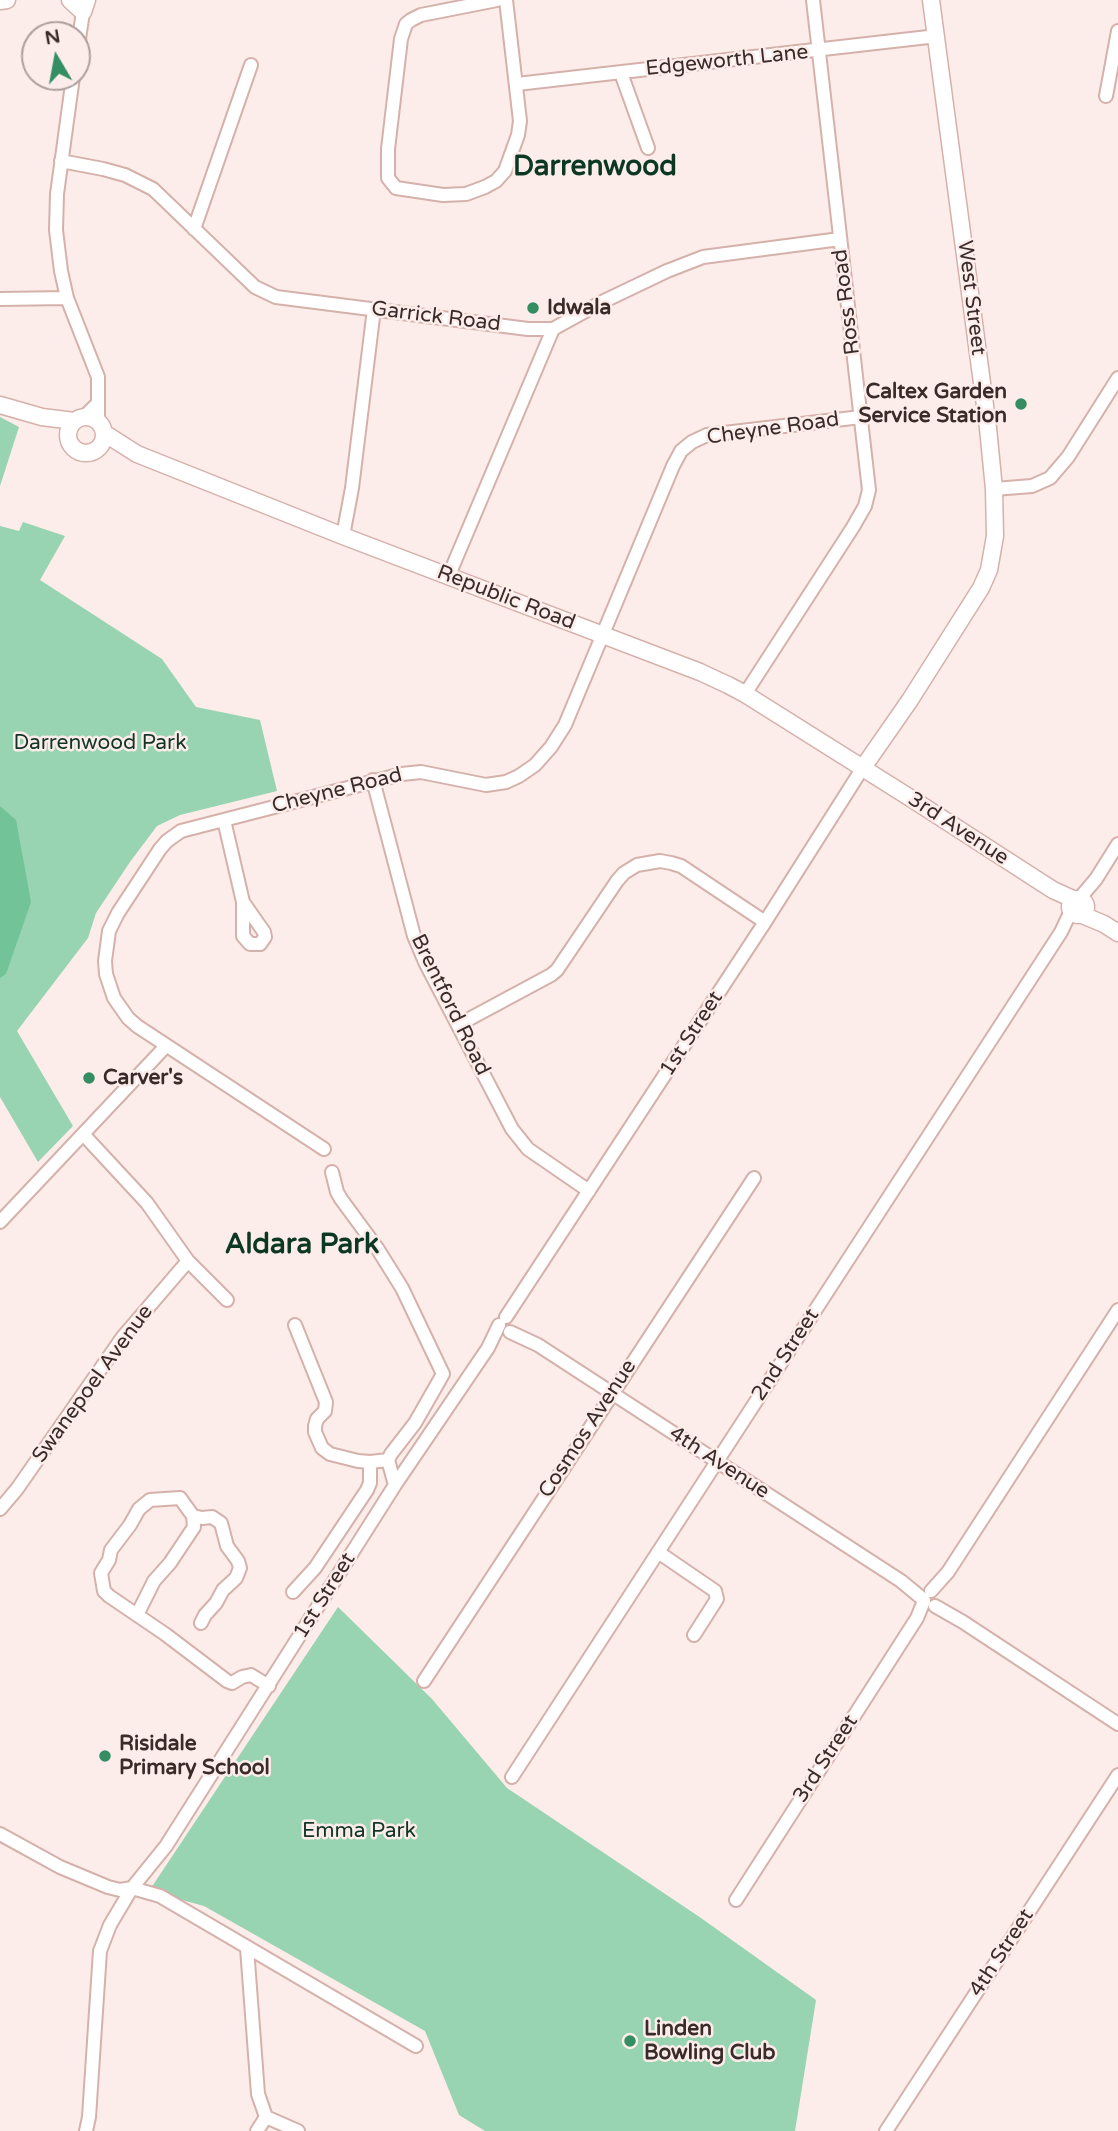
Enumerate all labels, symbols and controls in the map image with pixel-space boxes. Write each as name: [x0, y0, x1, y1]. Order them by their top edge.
north arrow: [21, 21, 91, 91]
text: N: [43, 25, 62, 49]
street label: Edgeworth Lane: [644, 40, 810, 82]
district label: Darrenwood: [513, 151, 677, 185]
street label: West Street: [951, 239, 991, 357]
street label: Ross Road: [828, 248, 866, 356]
place label: Idwala: [547, 295, 611, 321]
street label: Garrick Road: [370, 297, 502, 337]
marker: Idwala: [525, 300, 541, 316]
place label: Caltex Garden Service Station: [858, 379, 1007, 429]
marker: Caltex Garden Service Station: [1013, 396, 1029, 412]
street label: Cheyne Road: [705, 407, 841, 451]
street label: Republic Road: [433, 560, 579, 636]
park label: Darrenwood Park: [13, 730, 187, 756]
street label: Cheyne Road: [269, 763, 405, 819]
street label: 3rd Avenue: [903, 787, 1013, 871]
street label: Brentford Road: [405, 930, 495, 1080]
street label: 1st Street: [655, 987, 729, 1081]
place label: Carver's: [103, 1065, 183, 1091]
marker: Carver's: [81, 1070, 97, 1086]
district label: Aldara Park: [225, 1229, 379, 1263]
street label: Swanepoel Avenue: [27, 1300, 159, 1468]
street label: 2nd Street: [747, 1304, 825, 1406]
street label: Cosmos Avenue: [534, 1355, 642, 1503]
street label: 4th Avenue: [664, 1421, 774, 1505]
street label: 1st Street: [289, 1548, 361, 1644]
street label: 3rd Street: [788, 1710, 864, 1808]
place label: Risidale Primary School: [119, 1731, 270, 1781]
marker: Risidale Primary School: [97, 1748, 113, 1764]
park label: Emma Park: [302, 1818, 416, 1844]
street label: 4th Street: [964, 1904, 1040, 2002]
place label: Linden Bowling Club: [644, 2016, 776, 2066]
marker: Linden Bowling Club: [622, 2033, 638, 2049]

